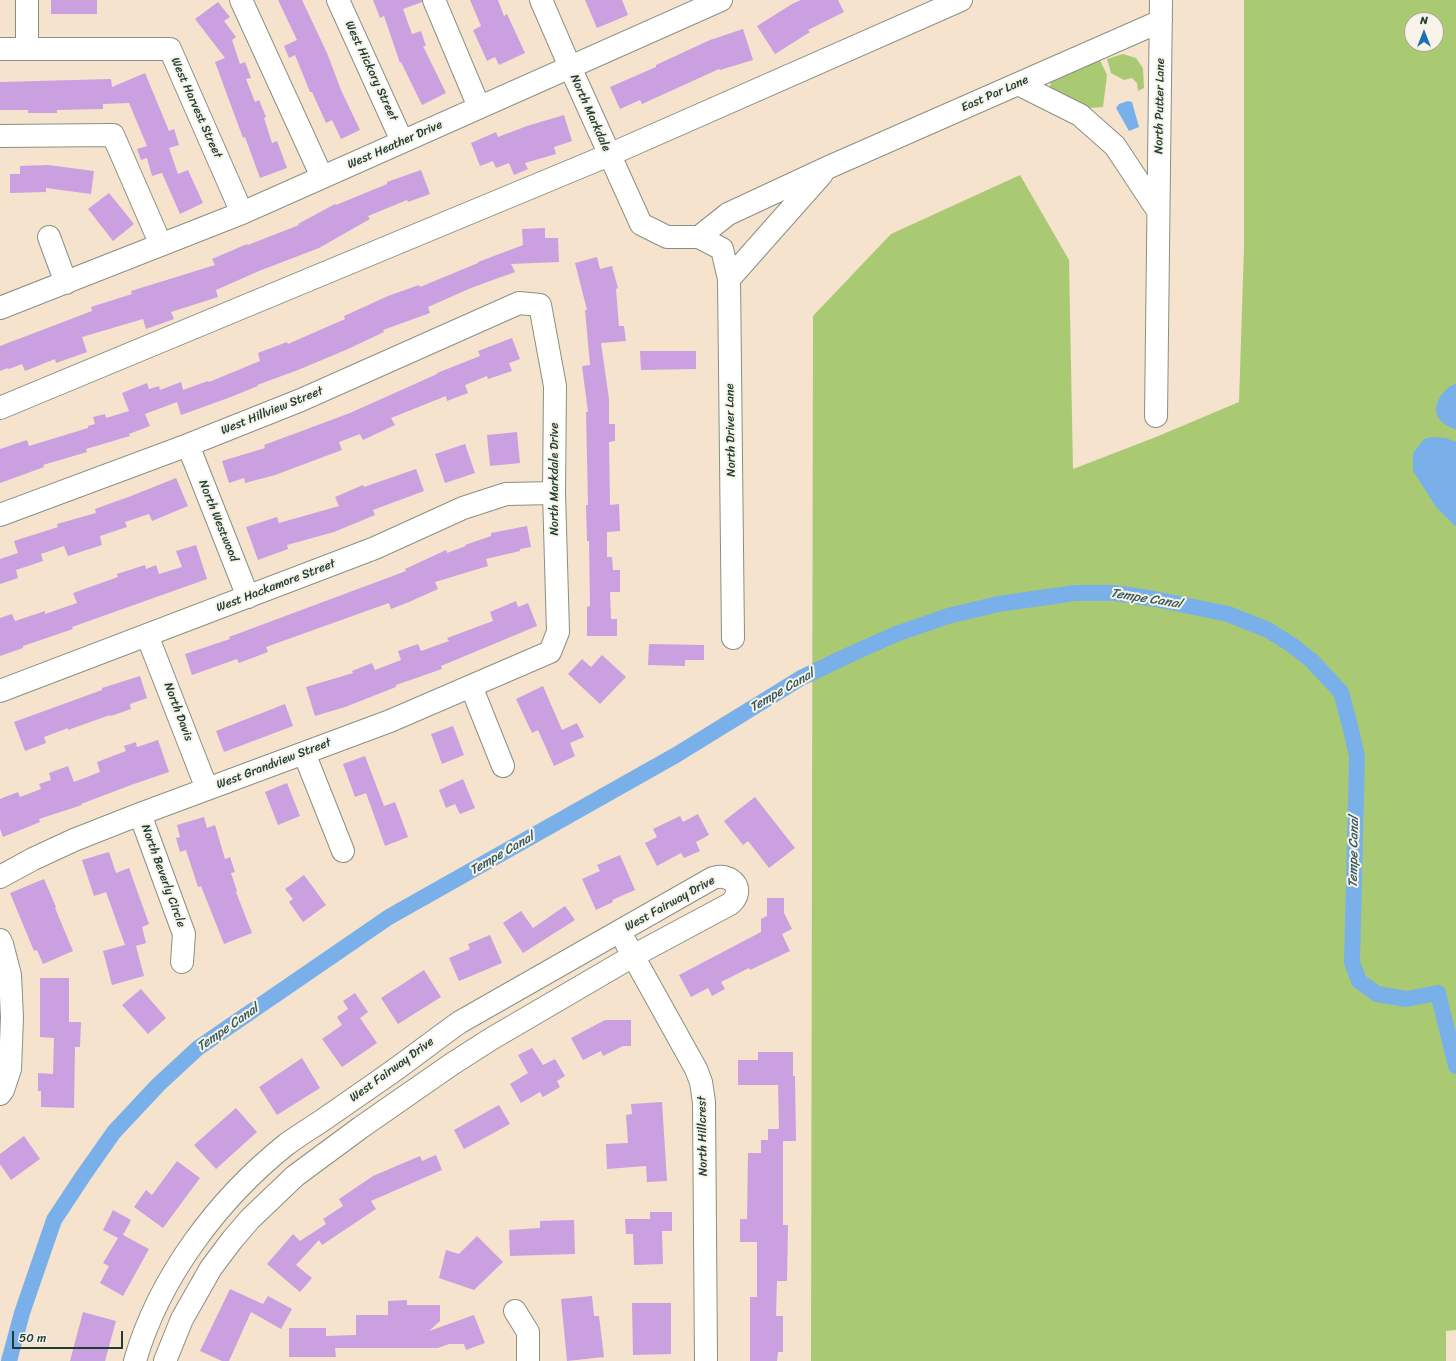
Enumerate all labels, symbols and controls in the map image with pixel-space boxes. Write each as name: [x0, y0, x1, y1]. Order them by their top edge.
text: N: [1420, 11, 1428, 30]
north arrow: [1404, 12, 1444, 52]
street label: West Hickory Street: [342, 19, 400, 123]
street label: West Harvest Street: [167, 55, 225, 161]
street label: North Putter Lane: [1152, 58, 1168, 154]
street label: North Markdale: [567, 72, 613, 154]
street label: East Par Lane: [959, 73, 1031, 115]
street label: West Heather Drive: [345, 118, 445, 172]
street label: North Driver Lane: [723, 383, 739, 477]
street label: West Hillview Street: [219, 384, 325, 438]
street label: North Markdale Drive: [548, 423, 562, 535]
street label: North Westwood: [195, 478, 241, 564]
street label: West Hackamore Street: [214, 557, 338, 615]
water label: Tempe Canal: [1109, 586, 1183, 612]
water label: Tempe Canal: [747, 666, 817, 716]
street label: North Davis: [160, 681, 196, 743]
street label: West Grandview Street: [215, 736, 333, 792]
water label: Tempe Canal: [1346, 816, 1362, 888]
street label: North Beverly Circle: [138, 823, 188, 929]
water label: Tempe Canal: [467, 829, 537, 879]
street label: West Fairway Drive: [622, 873, 718, 935]
water label: Tempe Canal: [194, 1001, 262, 1055]
street label: West Fairway Drive: [347, 1035, 437, 1105]
street label: North Hillcrest: [695, 1096, 711, 1176]
scale bar: [14, 1323, 125, 1349]
text: 50 m: [19, 1327, 46, 1349]

